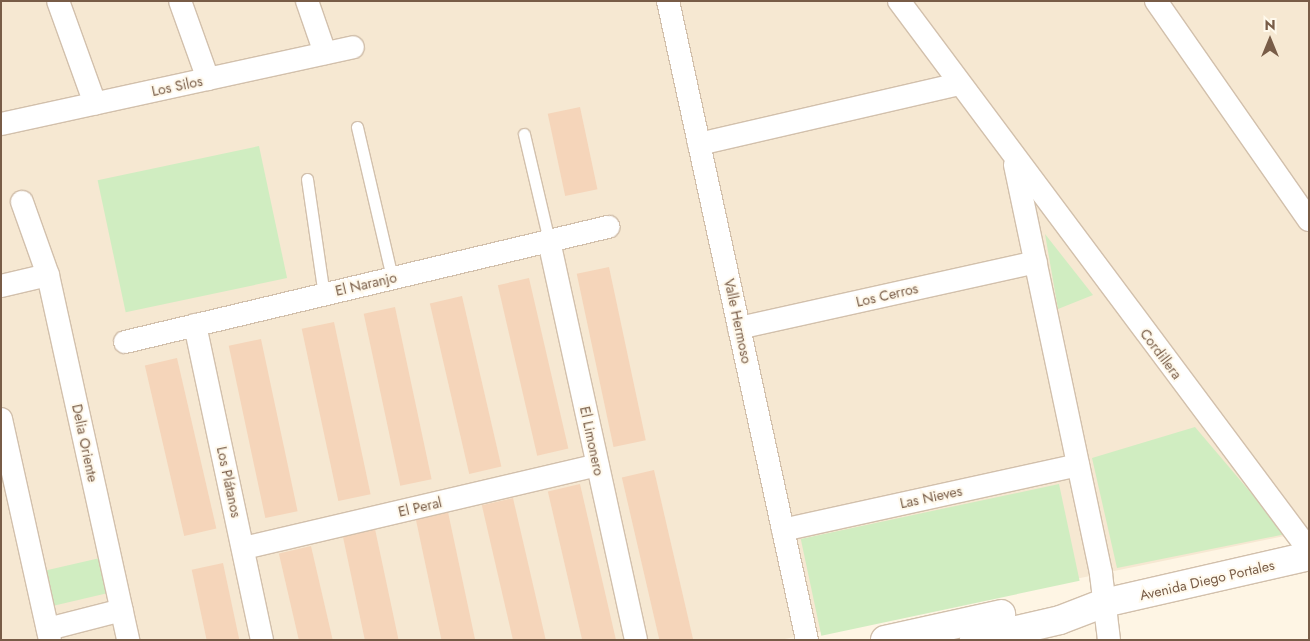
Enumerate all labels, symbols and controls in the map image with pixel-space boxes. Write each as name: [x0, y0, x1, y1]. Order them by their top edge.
north arrow: [1245, 15, 1295, 65]
text: N: [1264, 15, 1276, 35]
street label: Los Silos: [150, 72, 204, 100]
street label: El Naranjo: [334, 269, 398, 299]
street label: Valle Hermoso: [721, 277, 755, 365]
street label: Los Cerros: [854, 280, 920, 310]
street label: Cordillera: [1137, 325, 1185, 383]
street label: Delia Oriente: [69, 403, 101, 483]
street label: El Limonero: [576, 405, 608, 477]
street label: Los Plátanos: [213, 445, 245, 519]
street label: Las Nieves: [898, 482, 964, 512]
street label: El Peral: [397, 494, 443, 520]
street label: Avenida Diego Portales: [1138, 556, 1276, 604]

